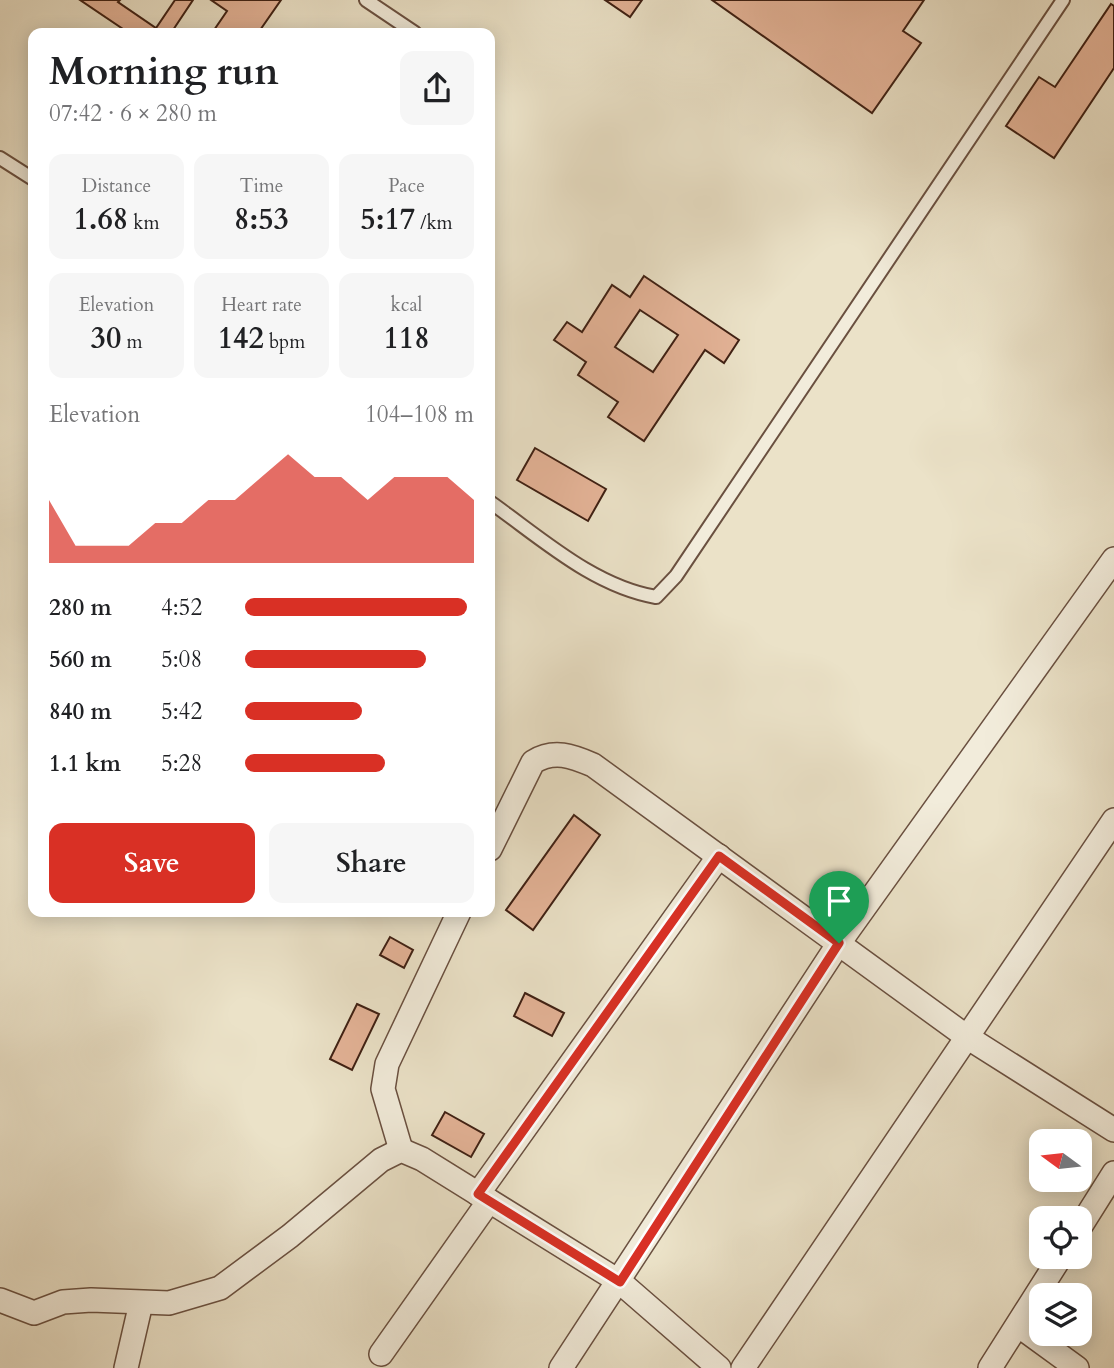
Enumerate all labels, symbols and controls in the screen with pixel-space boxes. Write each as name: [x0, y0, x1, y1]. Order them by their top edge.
text: Morning run: [49, 46, 279, 98]
button: share: [400, 51, 474, 125]
text: 07:42 · 6 × 280 m: [49, 98, 217, 129]
text: Distance: [82, 173, 151, 199]
text: Time: [240, 173, 283, 199]
text: Pace: [388, 173, 425, 199]
text: 1.68: [73, 199, 128, 240]
text: 8:53: [234, 199, 289, 240]
text: 5:17: [360, 199, 415, 240]
text: km: [128, 210, 160, 236]
text: /km: [415, 210, 453, 236]
text: Elevation: [79, 292, 154, 318]
text: Heart rate: [221, 292, 302, 318]
text: kcal: [391, 292, 422, 318]
text: 30: [91, 318, 121, 359]
text: 142: [218, 318, 264, 359]
text: 118: [383, 318, 430, 359]
text: m: [121, 329, 142, 355]
text: bpm: [264, 329, 305, 355]
text: Elevation: [49, 399, 140, 430]
text: 104–108 m: [365, 399, 474, 430]
text: 280 m: [49, 592, 112, 623]
text: 4:52: [161, 592, 202, 623]
text: 560 m: [49, 644, 112, 675]
text: 5:08: [161, 644, 202, 675]
text: 840 m: [49, 696, 112, 727]
text: 5:42: [161, 696, 202, 727]
text: 1.1 km: [49, 748, 121, 779]
text: 5:28: [161, 748, 202, 779]
button: Save: [49, 823, 255, 903]
button: Share: [269, 823, 474, 903]
pin: [809, 871, 869, 943]
icon: arrive: [820, 882, 858, 920]
north arrow: [1029, 1129, 1092, 1192]
map controls: [1029, 1129, 1092, 1346]
button: locate: [1029, 1206, 1092, 1269]
button: layers: [1029, 1283, 1092, 1346]

